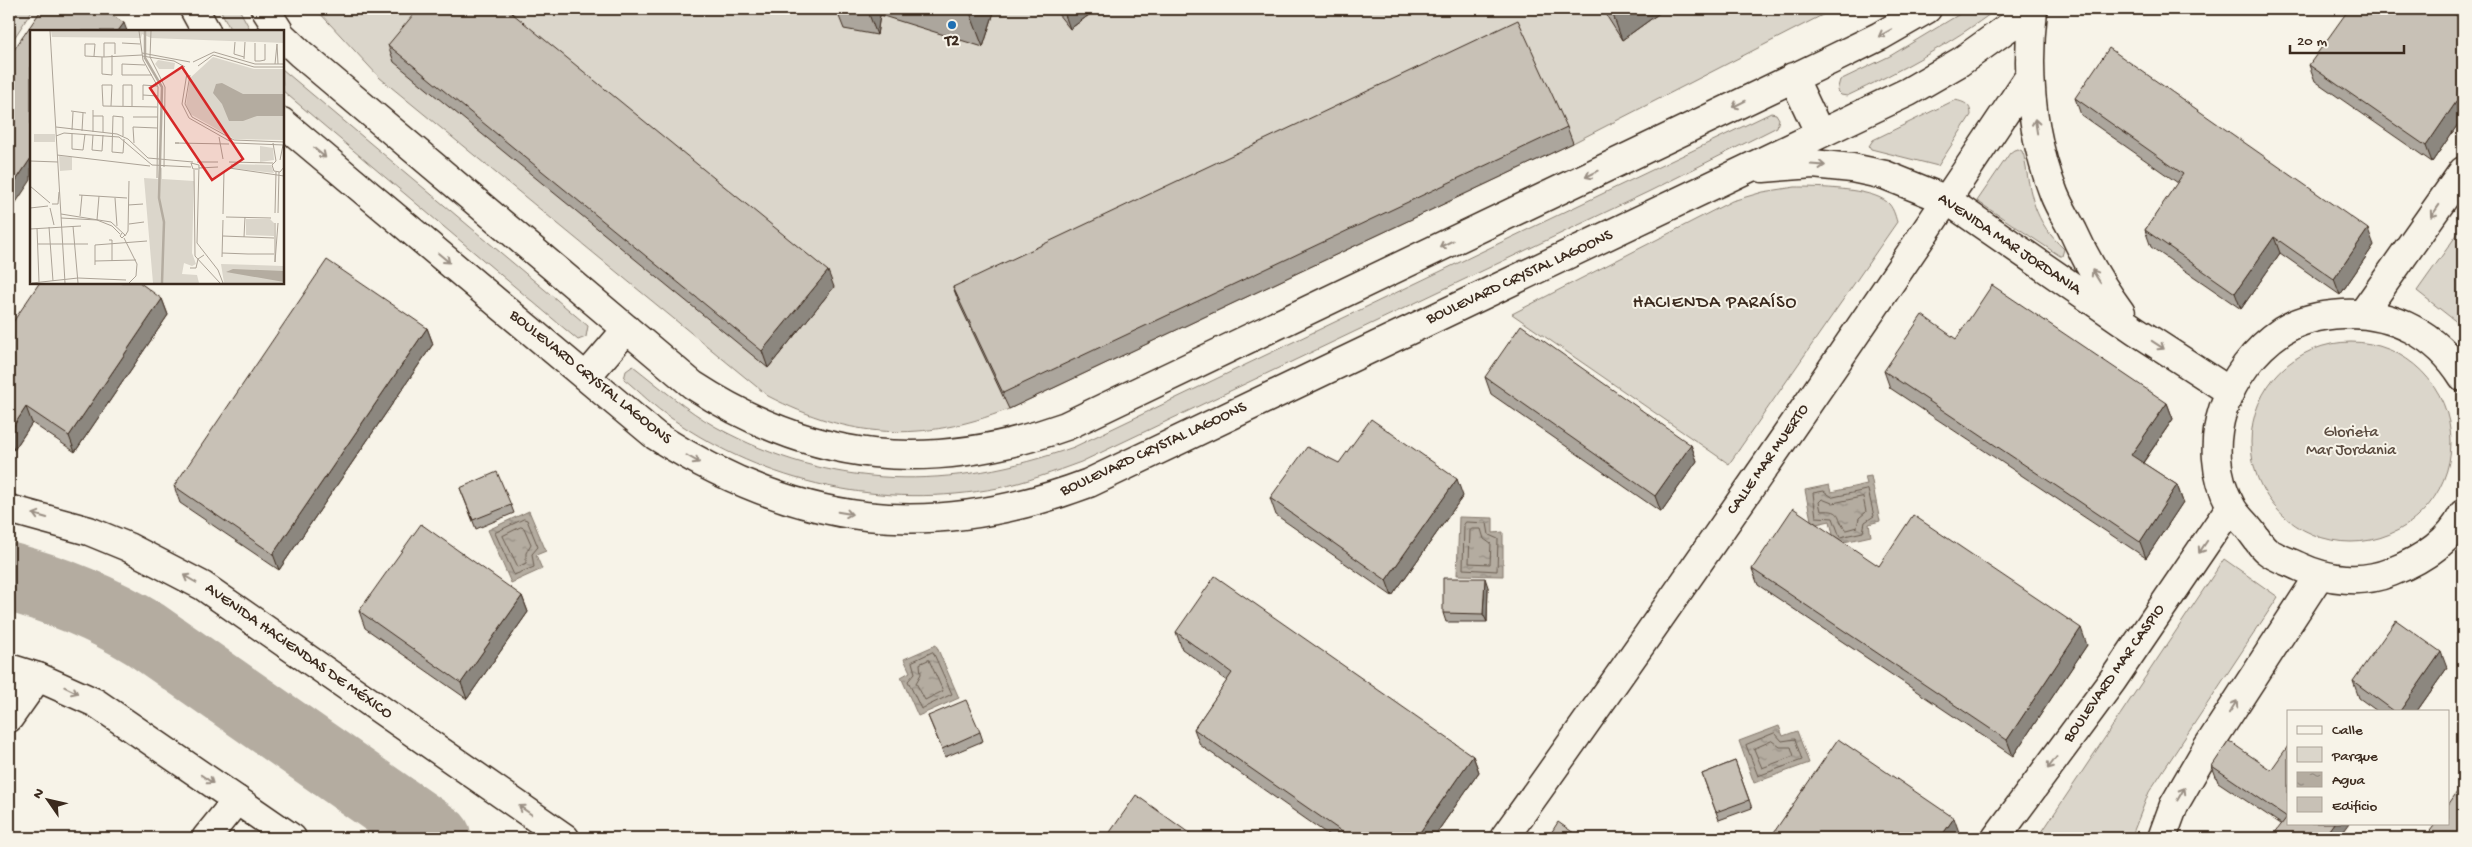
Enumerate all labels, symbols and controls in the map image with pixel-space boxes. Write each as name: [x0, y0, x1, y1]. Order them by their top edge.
marker: T2: [946, 19, 958, 31]
scale bar: [2290, 22, 2403, 54]
one-way arrow: [1878, 29, 1893, 38]
inset map: [30, 30, 284, 284]
place label: T2: [943, 33, 959, 52]
text: 20 m: [2297, 33, 2327, 51]
one-way arrow: [1731, 99, 1746, 109]
one-way arrow: [2031, 119, 2041, 135]
one-way arrow: [313, 147, 326, 159]
one-way arrow: [1810, 160, 1826, 170]
one-way arrow: [1585, 170, 1600, 180]
street label: AVENIDA MAR JORDANIA: [1934, 190, 2086, 301]
one-way arrow: [2430, 204, 2440, 218]
street label: BOULEVARD CRYSTAL LAGOONS: [1423, 226, 1617, 330]
one-way arrow: [1439, 240, 1454, 250]
one-way arrow: [437, 252, 450, 263]
one-way arrow: [2091, 270, 2101, 284]
district label: HACIENDA PARAÍSO: [1633, 293, 1797, 314]
street label: BOULEVARD CRYSTAL LAGOONS: [504, 306, 675, 450]
one-way arrow: [2150, 340, 2164, 350]
street label: BOULEVARD CRYSTAL LAGOONS: [1057, 398, 1251, 502]
street label: CALLE MAR MUERTO: [1724, 401, 1814, 519]
park label: Glorieta Mar Jordania: [2306, 424, 2397, 461]
one-way arrow: [685, 454, 699, 464]
one-way arrow: [836, 508, 852, 518]
one-way arrow: [33, 511, 49, 521]
one-way arrow: [2198, 540, 2208, 554]
one-way arrow: [183, 573, 198, 583]
street label: AVENIDA HACIENDAS DE MÉXICO: [201, 580, 396, 724]
street label: BOULEVARD MAR CASPIO: [2060, 601, 2170, 748]
one-way arrow: [63, 686, 78, 696]
one-way arrow: [2228, 701, 2238, 715]
legend: [2287, 710, 2450, 824]
text: Calle: [2332, 722, 2363, 740]
text: Parque: [2331, 748, 2378, 766]
one-way arrow: [2046, 756, 2057, 769]
text: Agua: [2332, 772, 2365, 790]
north arrow: [22, 774, 72, 824]
one-way arrow: [200, 774, 214, 784]
text: N: [30, 786, 49, 803]
one-way arrow: [2176, 786, 2186, 801]
text: Edificio: [2332, 798, 2378, 816]
one-way arrow: [518, 805, 532, 815]

